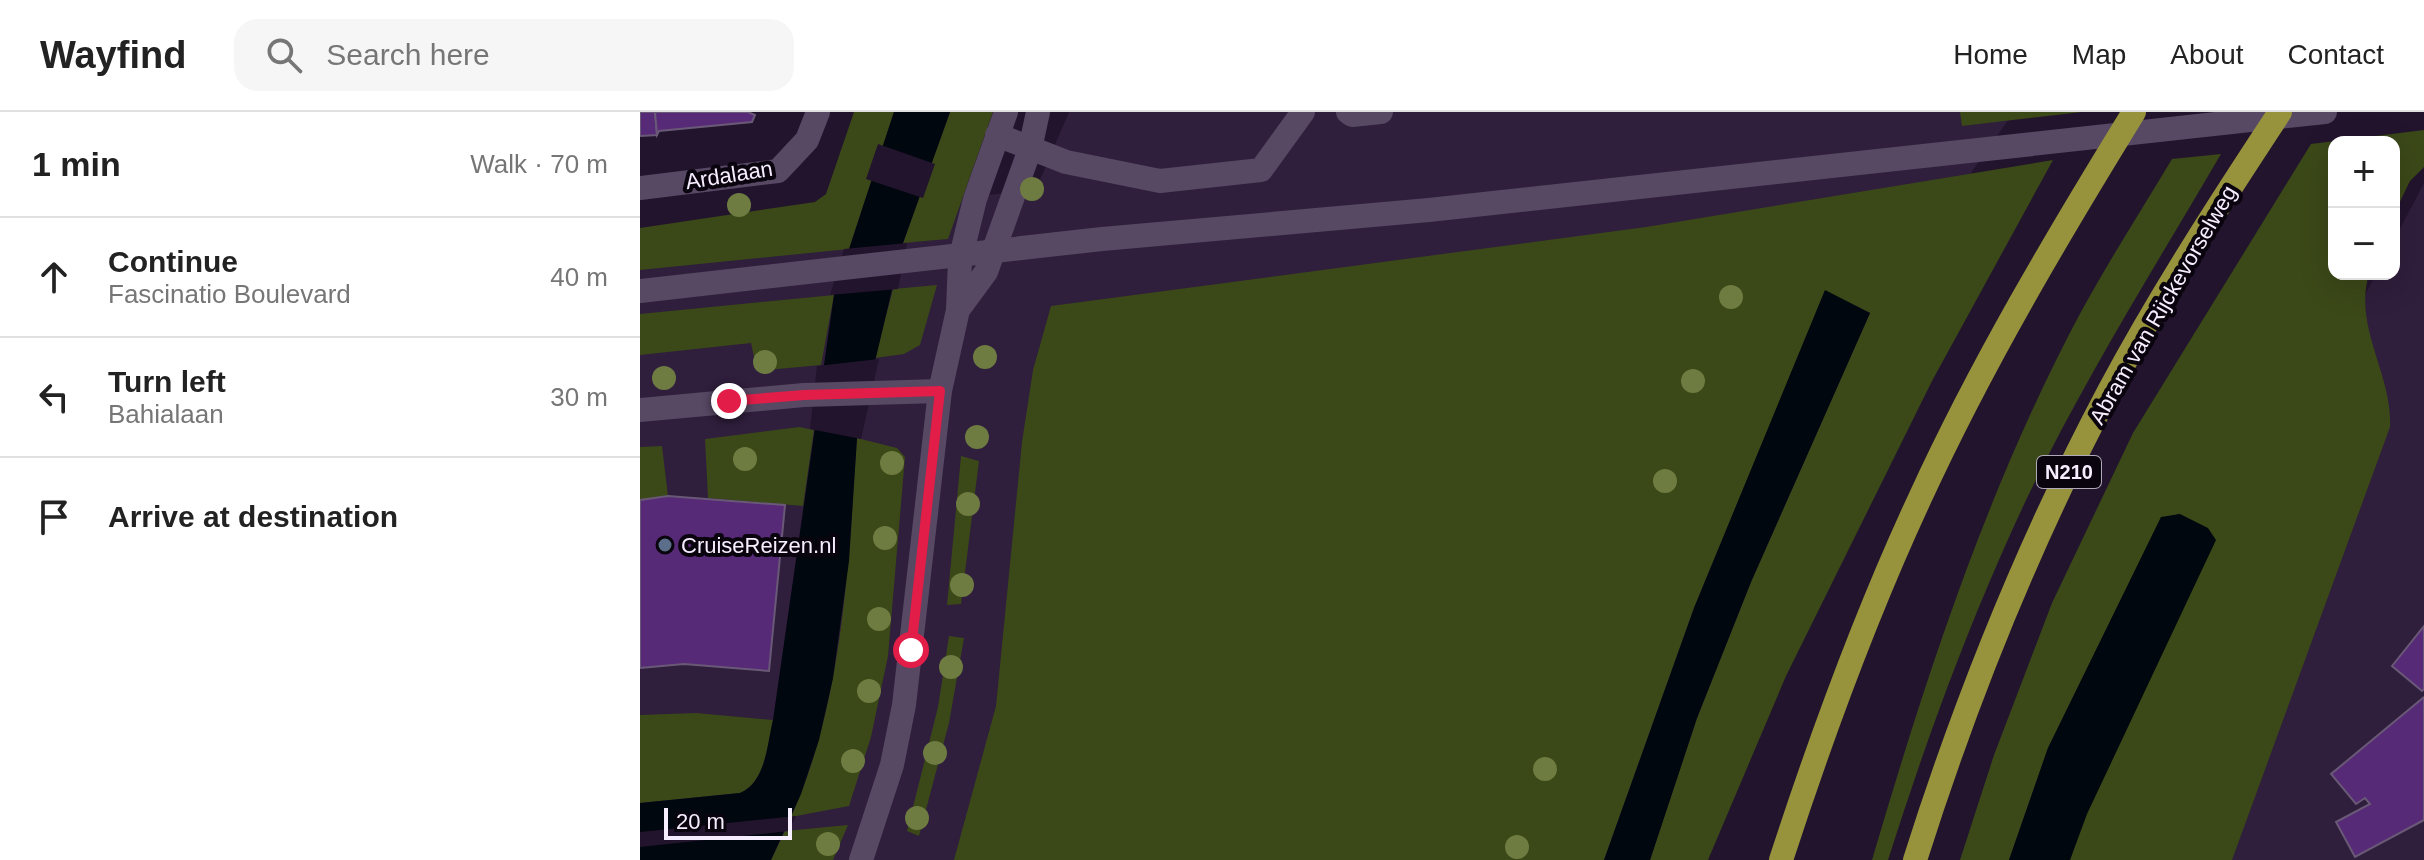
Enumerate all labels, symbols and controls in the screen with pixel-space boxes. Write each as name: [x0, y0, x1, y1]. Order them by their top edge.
search box: [234, 19, 794, 91]
icon: search: [262, 33, 306, 77]
text: Wayfind: [40, 34, 186, 76]
text: Search here: [326, 38, 490, 71]
text: Home: [1953, 39, 2028, 70]
text: Map: [2072, 39, 2126, 70]
text: About: [2170, 39, 2244, 70]
text: Contact: [2288, 39, 2384, 70]
map controls: [2328, 136, 2400, 280]
button: +: [2328, 136, 2400, 208]
text: 1 min: [32, 145, 121, 183]
text: Walk · 70 m: [470, 149, 608, 179]
street label: Ardalaan: [684, 156, 774, 194]
street label: Abram van Rijckevorselweg: [2084, 181, 2242, 429]
button: −: [2328, 208, 2400, 280]
text: Continue: [108, 245, 238, 278]
icon: ahead: [32, 255, 76, 299]
text: 40 m: [550, 262, 608, 292]
text: Fascinatio Boulevard: [108, 279, 351, 309]
text: Turn left: [108, 365, 226, 398]
icon: left: [32, 375, 76, 419]
text: 30 m: [550, 382, 608, 412]
route end: [711, 383, 747, 419]
text: Bahialaan: [108, 399, 224, 429]
road number: N210: [2037, 456, 2101, 488]
icon: arrive: [32, 495, 76, 539]
text: Arrive at destination: [108, 500, 398, 533]
place label: CruiseReizen.nl: [681, 533, 836, 558]
marker: CruiseReizen.nl: [656, 536, 674, 554]
route start: [893, 632, 929, 668]
scale bar: [664, 804, 792, 840]
text: 20 m: [676, 809, 725, 834]

